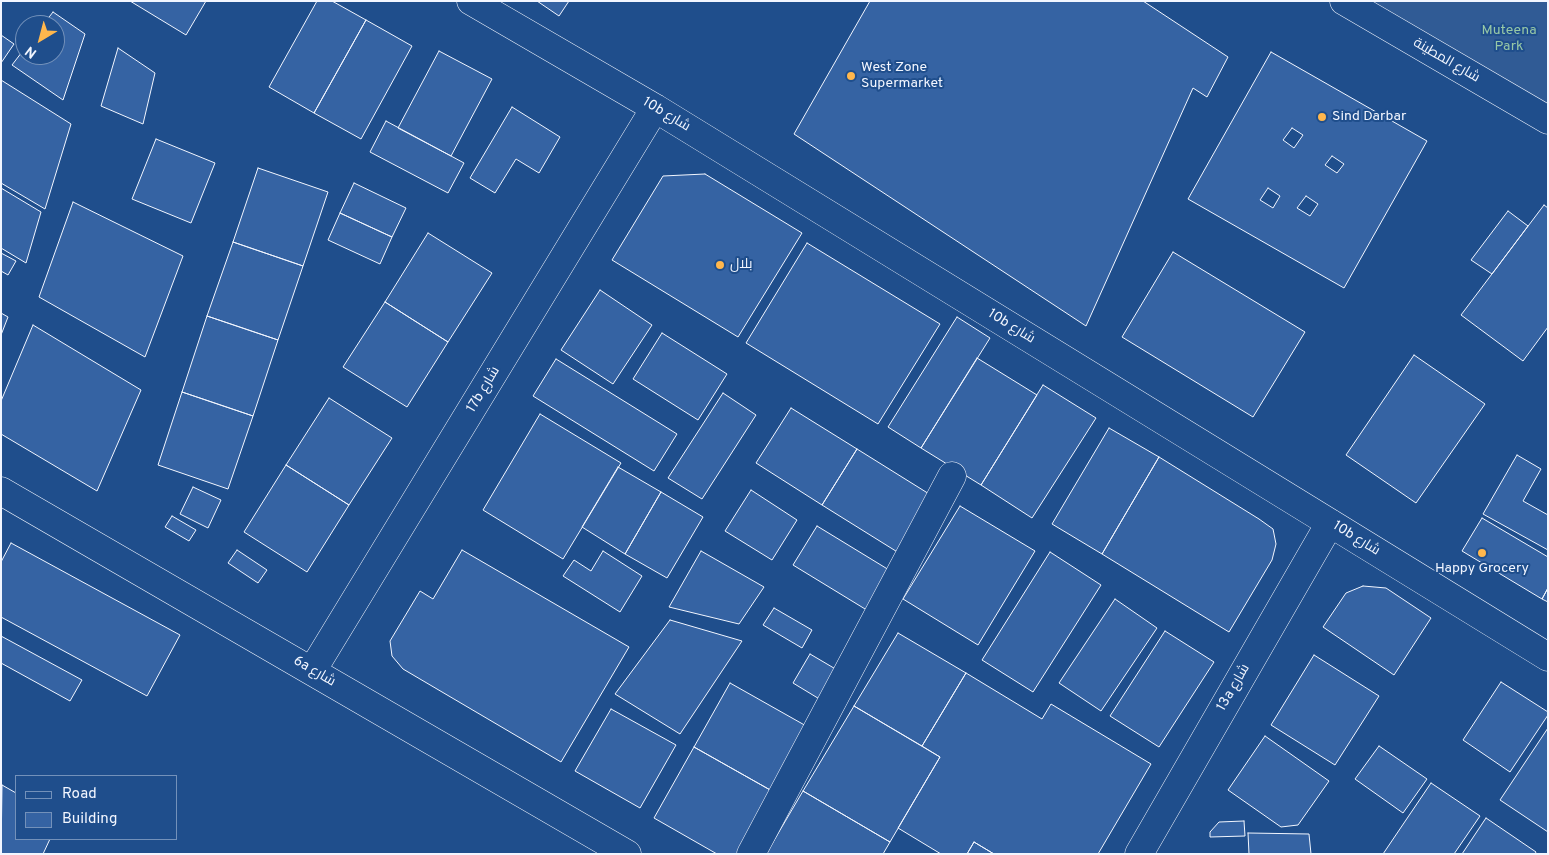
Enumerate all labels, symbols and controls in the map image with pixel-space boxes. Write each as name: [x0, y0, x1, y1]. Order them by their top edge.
north arrow: [15, 15, 65, 65]
park label: Muteena Park: [1481, 23, 1537, 56]
street label: شارع المطينة: [1410, 35, 1482, 87]
text: N: [22, 42, 40, 61]
place label: West Zone Supermarket: [861, 60, 943, 92]
marker: West Zone Supermarket: [845, 70, 857, 82]
street label: 10b شارع: [639, 94, 693, 136]
place label: Sind Darbar: [1332, 109, 1406, 125]
marker: Sind Darbar: [1316, 111, 1328, 123]
place label: بلال: [730, 257, 752, 273]
marker: بلال: [714, 259, 726, 271]
street label: 10b شارع: [984, 306, 1038, 348]
street label: 17b شارع: [464, 364, 504, 416]
street label: 10b شارع: [1329, 518, 1383, 560]
marker: Happy Grocery: [1476, 547, 1488, 559]
place label: Happy Grocery: [1435, 561, 1529, 577]
street label: 6a شارع: [290, 653, 338, 691]
street label: 13a شارع: [1214, 661, 1254, 715]
legend: [15, 775, 178, 840]
text: Road: [62, 785, 97, 804]
text: Building: [62, 810, 117, 829]

